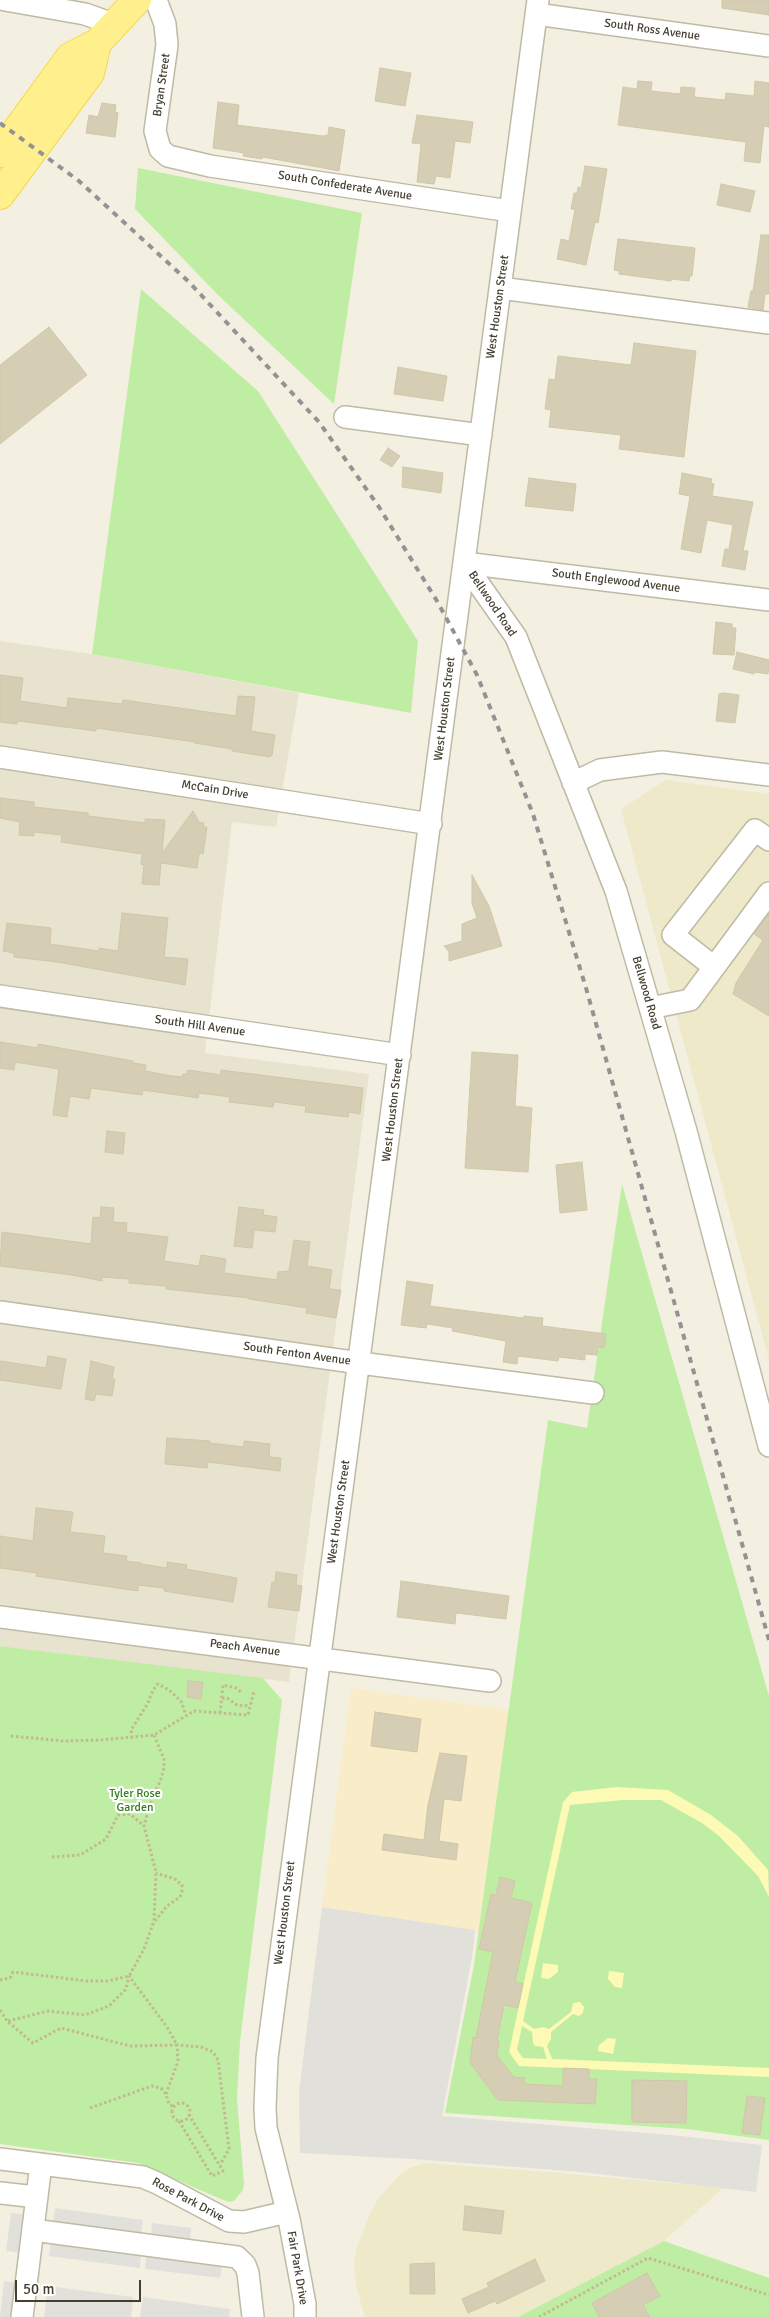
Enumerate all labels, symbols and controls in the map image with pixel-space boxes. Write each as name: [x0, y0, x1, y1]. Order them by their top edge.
street label: South Ross Avenue: [603, 16, 701, 44]
street label: Bryan Street: [150, 52, 174, 118]
street label: South Confederate Avenue: [277, 168, 413, 204]
street label: West Houston Street: [484, 254, 512, 360]
street label: South Englewood Avenue: [551, 566, 681, 596]
street label: Bellwood Road: [465, 569, 519, 639]
street label: West Houston Street: [431, 656, 459, 762]
street label: McCain Drive: [180, 778, 250, 802]
street label: Bellwood Road: [629, 955, 663, 1031]
street label: South Hill Avenue: [154, 1013, 246, 1039]
street label: West Houston Street: [379, 1057, 407, 1163]
street label: South Fenton Avenue: [242, 1339, 352, 1369]
street label: West Houston Street: [325, 1459, 353, 1565]
street label: Peach Avenue: [209, 1637, 281, 1659]
park label: Tyler Rose Garden: [109, 1787, 161, 1815]
street label: West Houston Street: [271, 1860, 299, 1966]
street label: Rose Park Drive: [149, 2175, 227, 2225]
street label: Fair Park Drive: [283, 2230, 311, 2306]
scale bar: [18, 2270, 144, 2302]
text: 50 m: [23, 2280, 54, 2298]

